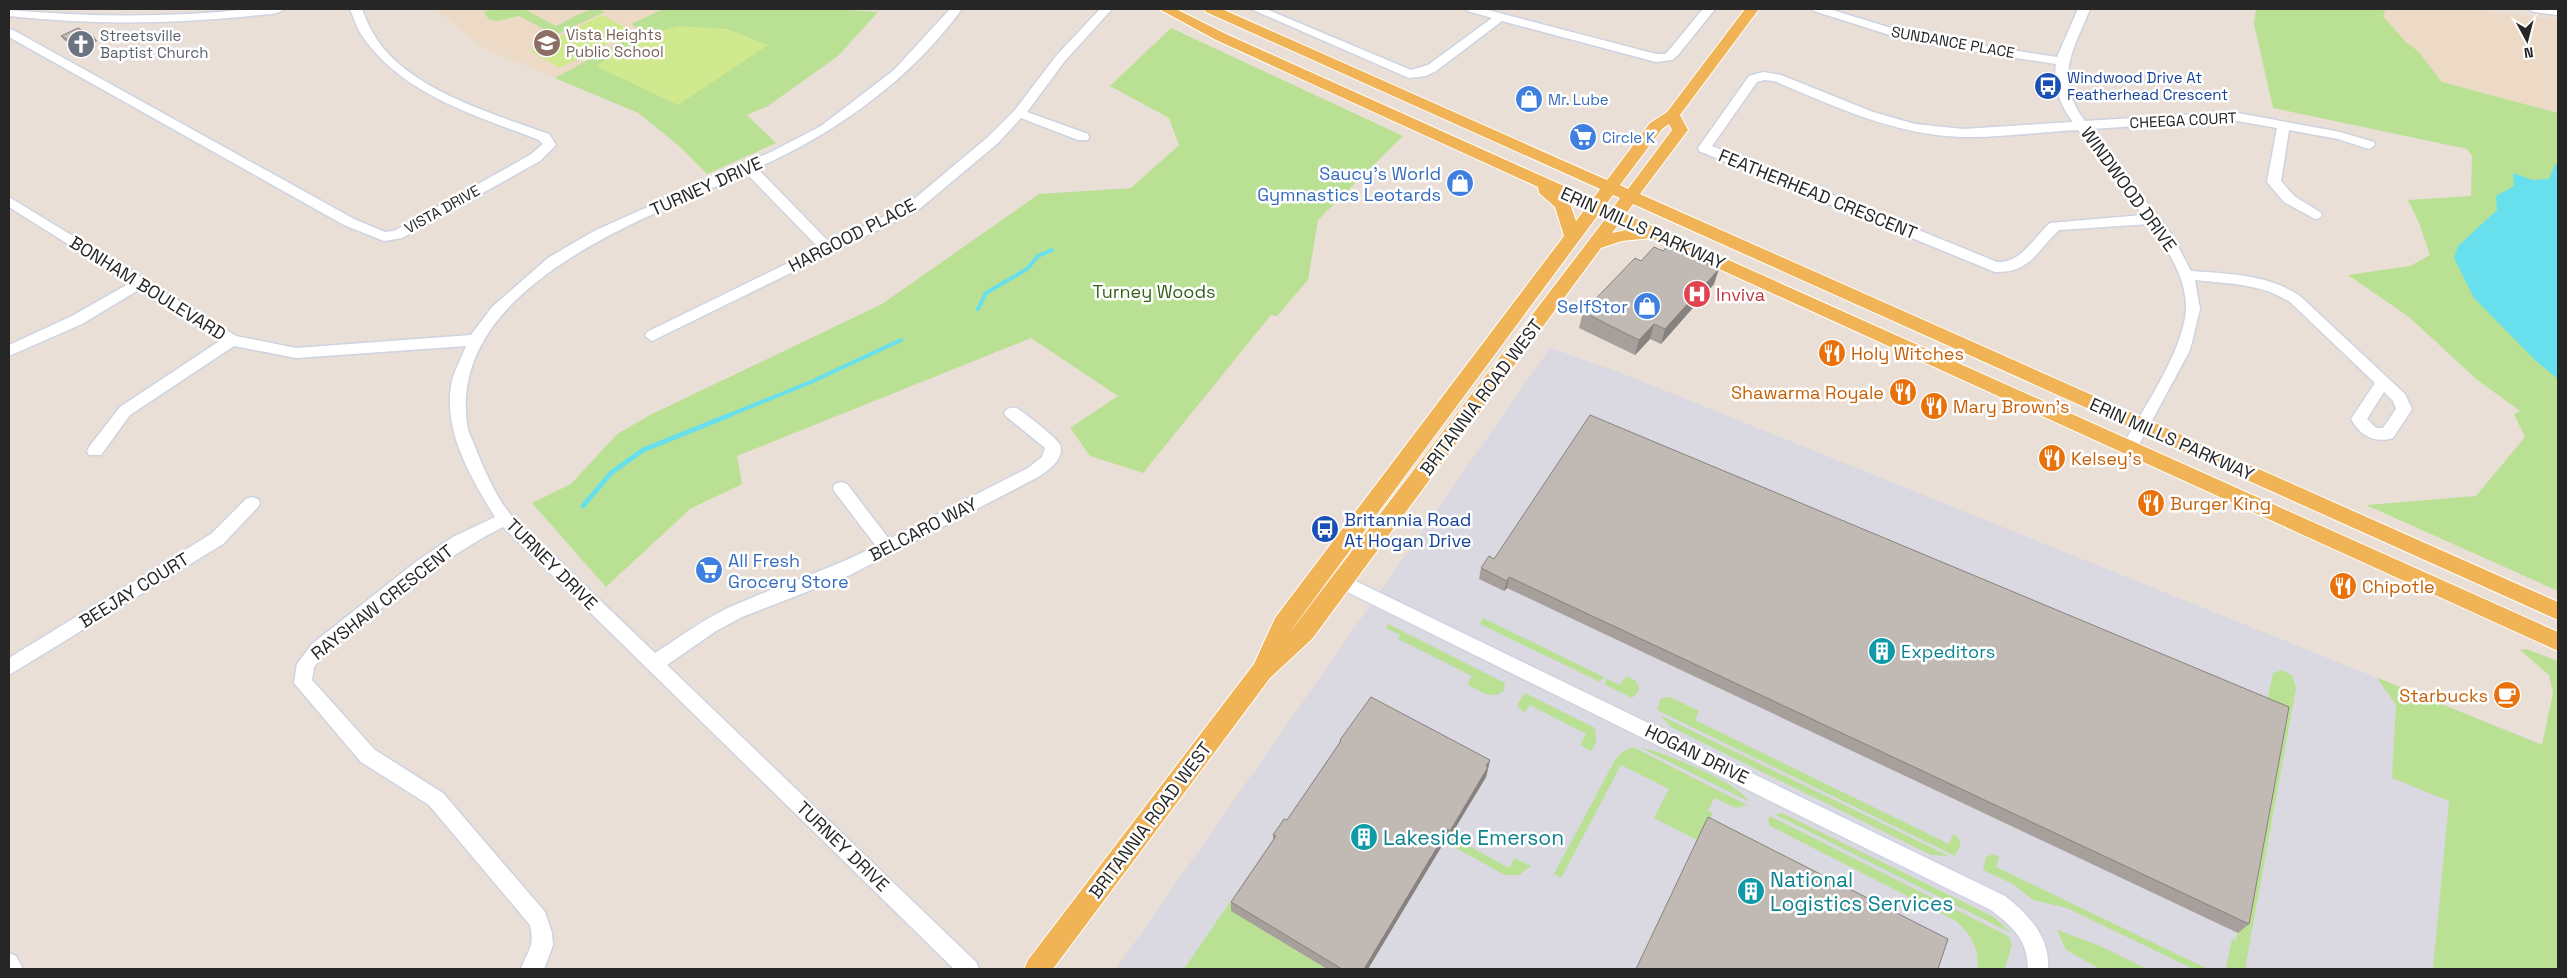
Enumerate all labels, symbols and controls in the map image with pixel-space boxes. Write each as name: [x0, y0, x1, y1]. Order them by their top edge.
north arrow: [2502, 15, 2552, 65]
street label: SUNDANCE PLACE: [1890, 22, 2016, 62]
place label: Vista Heights Public School: [566, 25, 664, 61]
place label: Streetsville Baptist Church: [100, 26, 208, 62]
school or university icon: Vista Heights Public School: [532, 28, 562, 58]
church icon: Streetsville Baptist Church: [66, 29, 96, 59]
text: N: [2523, 43, 2534, 62]
place label: Windwood Drive At Featherhead Crescent: [2067, 68, 2228, 104]
bus stop icon: Windwood Drive At Featherhead Crescent: [2033, 71, 2063, 101]
shop icon: Mr. Lube: [1514, 84, 1544, 114]
place label: Mr. Lube: [1548, 90, 1609, 109]
street label: CHEEGA COURT: [2129, 108, 2237, 132]
supermarket icon: Circle K: [1568, 122, 1598, 152]
street label: WINDWOOD DRIVE: [2076, 122, 2182, 256]
place label: Circle K: [1602, 128, 1655, 147]
street label: FEATHERHEAD CRESCENT: [1715, 144, 1921, 245]
street label: TURNEY DRIVE: [646, 151, 766, 221]
place label: Saucy's World Gymnastics Leotards: [1257, 162, 1441, 206]
shop icon: Saucy's World Gymnastics Leotards: [1445, 168, 1475, 198]
street label: VISTA DRIVE: [401, 180, 483, 238]
street label: ERIN MILLS PARKWAY: [1557, 181, 1729, 275]
street label: HARGOOD PLACE: [784, 193, 920, 277]
street label: BONHAM BOULEVARD: [66, 231, 230, 345]
hospital icon: Inviva: [1682, 279, 1712, 309]
park label: Turney Woods: [1092, 280, 1216, 303]
place label: Inviva: [1716, 283, 1765, 306]
shop icon: SelfStor: [1632, 291, 1662, 321]
place label: SelfStor: [1557, 295, 1628, 318]
street label: BRITANNIA ROAD WEST: [1415, 314, 1548, 480]
restaurant icon: Holy Witches: [1817, 338, 1847, 368]
place label: Holy Witches: [1851, 342, 1964, 365]
restaurant icon: Shawarma Royale: [1888, 377, 1918, 407]
place label: Shawarma Royale: [1731, 381, 1884, 404]
restaurant icon: Mary Brown's: [1919, 391, 1949, 421]
street label: ERIN MILLS PARKWAY: [2086, 392, 2258, 486]
place label: Mary Brown's: [1953, 395, 2070, 418]
restaurant icon: Kelsey's: [2037, 443, 2067, 473]
place label: Kelsey's: [2071, 447, 2142, 470]
restaurant icon: Burger King: [2136, 488, 2166, 518]
street label: BELCARO WAY: [865, 492, 981, 566]
place label: Burger King: [2170, 492, 2271, 515]
place label: Britannia Road At Hogan Drive: [1344, 508, 1472, 552]
street label: TURNEY DRIVE: [501, 513, 603, 615]
bus stop icon: Britannia Road At Hogan Drive: [1310, 514, 1340, 544]
street label: RAYSHAW CRESCENT: [306, 539, 458, 665]
street label: BEEJAY COURT: [75, 547, 193, 633]
place label: All Fresh Grocery Store: [728, 549, 849, 593]
supermarket icon: All Fresh Grocery Store: [694, 555, 724, 585]
restaurant icon: Chipotle: [2328, 571, 2358, 601]
place label: Chipotle: [2362, 575, 2435, 598]
building icon: Expeditors: [1867, 636, 1897, 666]
place label: Expeditors: [1901, 640, 1995, 663]
cafe icon: Starbucks: [2492, 680, 2522, 710]
place label: Starbucks: [2399, 684, 2488, 707]
street label: HOGAN DRIVE: [1641, 719, 1753, 789]
street label: BRITANNIA ROAD WEST: [1084, 737, 1217, 903]
street label: TURNEY DRIVE: [792, 796, 894, 896]
building icon: Lakeside Emerson: [1349, 822, 1379, 852]
place label: Lakeside Emerson: [1383, 824, 1564, 851]
place label: National Logistics Services: [1770, 866, 1953, 917]
building icon: National Logistics Services: [1736, 876, 1766, 906]

